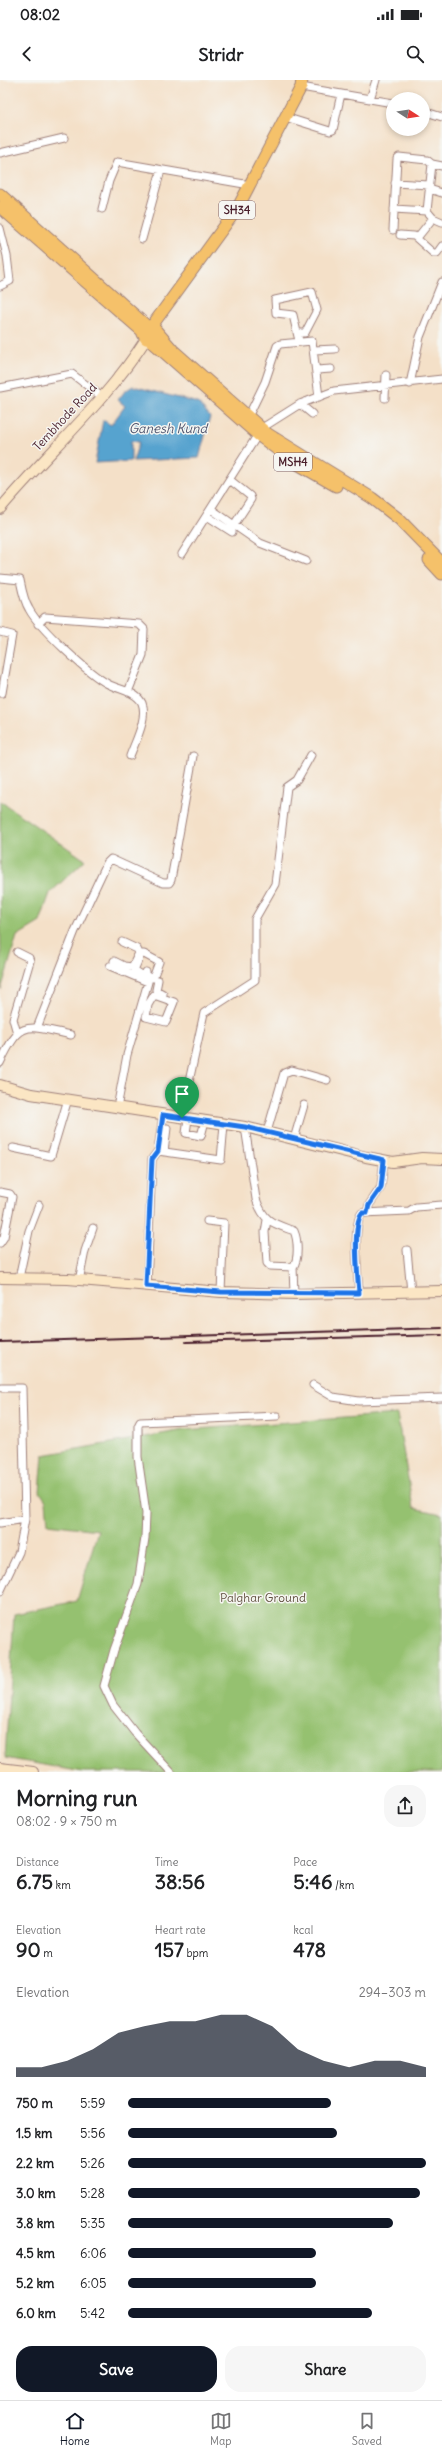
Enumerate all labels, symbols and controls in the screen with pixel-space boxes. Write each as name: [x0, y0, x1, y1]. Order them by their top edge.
text: 08:02: [20, 5, 60, 24]
icon: back: [16, 43, 38, 65]
text: Stridr: [198, 43, 244, 66]
icon: search: [404, 43, 426, 65]
north arrow: [386, 92, 430, 136]
map controls: [386, 92, 430, 136]
road number: SH34: [219, 201, 255, 219]
street label: Tembhode Road: [29, 380, 100, 454]
water label: Ganesh Kund: [129, 420, 210, 437]
road number: MSH4: [274, 453, 312, 471]
pin: [165, 1077, 199, 1118]
icon: arrive: [171, 1083, 193, 1105]
park label: Palghar Ground: [220, 1590, 306, 1605]
text: Morning run: [16, 1784, 138, 1812]
button: share: [384, 1785, 426, 1827]
text: 08:02 · 9 × 750 m: [16, 1813, 117, 1830]
text: Distance: [16, 1855, 59, 1869]
text: Time: [155, 1855, 178, 1869]
text: Pace: [293, 1855, 317, 1869]
text: 6.75: [16, 1869, 53, 1894]
text: 38:56: [155, 1869, 205, 1894]
text: 5:46: [293, 1869, 332, 1894]
text: km: [53, 1878, 71, 1892]
text: /km: [332, 1878, 354, 1892]
text: Elevation: [16, 1923, 61, 1937]
text: Heart rate: [155, 1923, 206, 1937]
text: kcal: [293, 1923, 313, 1937]
text: 90: [16, 1937, 41, 1962]
text: 157: [155, 1937, 184, 1962]
text: 478: [293, 1937, 326, 1962]
text: m: [41, 1946, 53, 1960]
text: bpm: [184, 1946, 209, 1960]
text: Elevation: [16, 1984, 69, 2001]
text: 294–303 m: [359, 1984, 426, 2001]
text: 750 m: [16, 2095, 53, 2112]
text: 5:59: [80, 2095, 105, 2112]
text: 1.5 km: [16, 2125, 52, 2142]
text: 5:56: [80, 2125, 105, 2142]
text: 2.2 km: [16, 2155, 54, 2172]
text: 5:26: [80, 2155, 105, 2172]
text: 3.0 km: [16, 2185, 56, 2202]
text: 5:28: [80, 2185, 105, 2202]
text: 3.8 km: [16, 2215, 55, 2232]
text: 5:35: [80, 2215, 105, 2232]
text: 4.5 km: [16, 2245, 55, 2262]
text: 6:06: [80, 2245, 107, 2262]
text: 5.2 km: [16, 2275, 54, 2292]
text: 6:05: [80, 2275, 106, 2292]
text: 6.0 km: [16, 2305, 56, 2322]
text: 5:42: [80, 2305, 105, 2322]
button: Save: [16, 2346, 217, 2392]
button: Share: [225, 2346, 426, 2392]
tab: Home: [60, 2410, 90, 2448]
tab: Map: [210, 2410, 232, 2448]
tab: Saved: [352, 2410, 382, 2448]

